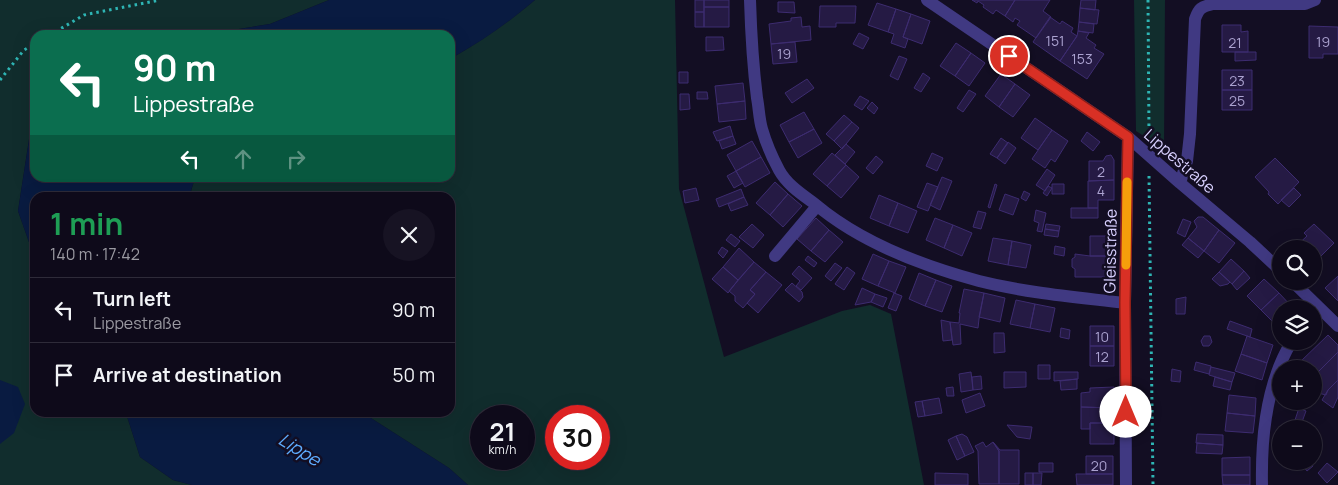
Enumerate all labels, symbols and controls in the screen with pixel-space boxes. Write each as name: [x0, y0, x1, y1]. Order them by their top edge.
house number: 151: [1045, 31, 1065, 50]
house number: 19: [1316, 32, 1330, 51]
house number: 21: [1228, 33, 1242, 52]
pin: [988, 35, 1030, 77]
icon: arrive: [995, 42, 1023, 70]
text: 90 m: [133, 44, 216, 92]
house number: 19: [777, 44, 791, 63]
house number: 153: [1071, 49, 1093, 68]
icon: left: [50, 50, 115, 115]
house number: 23: [1229, 71, 1245, 90]
text: Lippestraße: [133, 89, 254, 119]
house number: 25: [1229, 91, 1245, 110]
street label: Lippestraße: [1139, 124, 1221, 198]
icon: left: [176, 145, 204, 173]
icon: ahead: [229, 145, 257, 173]
icon: right: [282, 145, 310, 173]
house number: 2: [1097, 162, 1105, 181]
house number: 4: [1097, 181, 1105, 200]
text: 1 min: [50, 203, 123, 244]
button: close: [383, 209, 435, 261]
street label: Gleisstraße: [1098, 209, 1122, 293]
map controls: [1272, 240, 1322, 470]
button: search: [1272, 240, 1322, 290]
text: 140 m · 17:42: [50, 243, 140, 265]
text: Turn left: [93, 286, 171, 312]
icon: left: [50, 296, 78, 324]
text: 90 m: [392, 297, 435, 323]
button: layers: [1272, 300, 1322, 350]
text: Lippestraße: [93, 312, 181, 334]
house number: 10: [1095, 327, 1109, 346]
house number: 12: [1095, 347, 1109, 366]
button: +: [1272, 360, 1322, 410]
icon: arrive: [50, 361, 78, 389]
text: Arrive at destination: [93, 362, 282, 388]
text: 50 m: [393, 362, 435, 388]
position arrow: [1099, 385, 1151, 437]
speed limit sign: 30: [545, 405, 610, 470]
text: 21: [490, 414, 515, 449]
button: −: [1272, 420, 1322, 470]
water label: Lippe: [274, 427, 327, 472]
text: km/h: [489, 441, 516, 458]
house number: 20: [1091, 456, 1107, 475]

